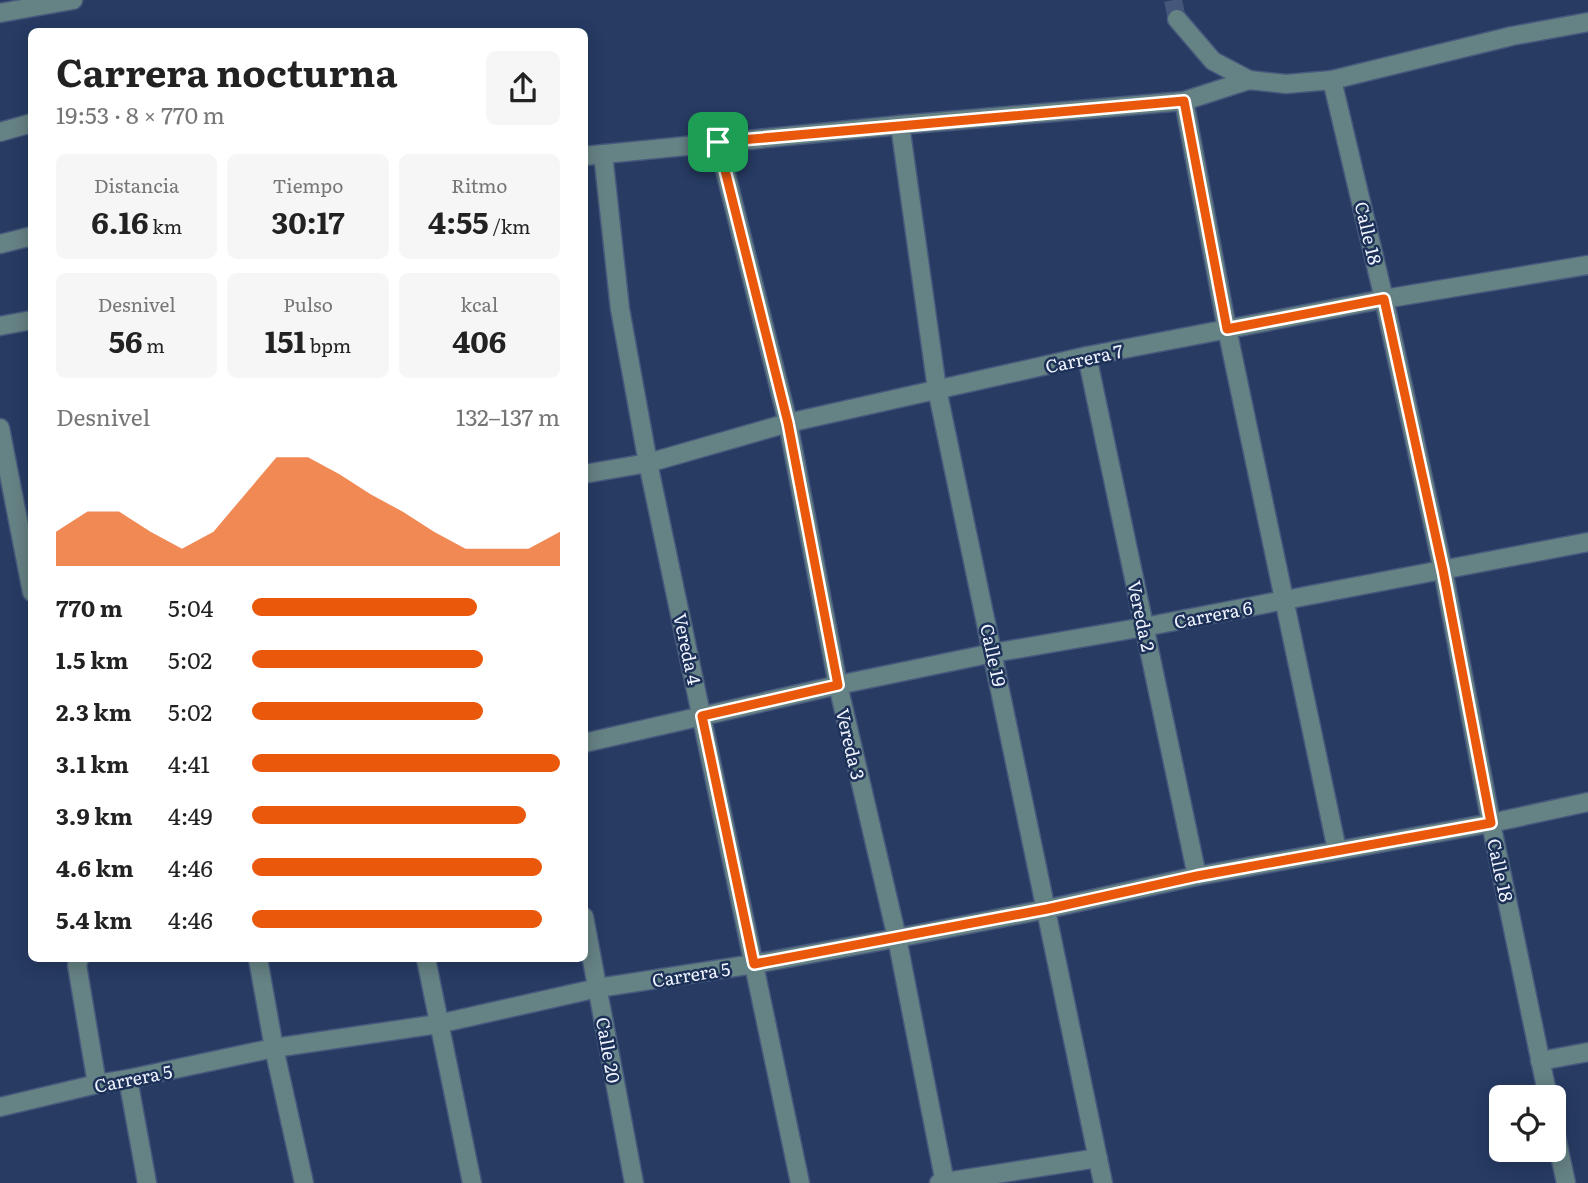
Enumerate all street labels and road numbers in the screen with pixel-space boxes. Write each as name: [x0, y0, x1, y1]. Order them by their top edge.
street label: Calle 18: [1349, 199, 1389, 267]
street label: Carrera 7: [1043, 337, 1125, 379]
street label: Vereda 2: [1121, 578, 1163, 654]
street label: Carrera 6: [1171, 593, 1255, 635]
street label: Vereda 4: [667, 611, 709, 687]
street label: Calle 19: [974, 621, 1014, 689]
street label: Vereda 3: [830, 706, 872, 782]
street label: Calle 18: [1481, 836, 1521, 904]
street label: Carrera 5: [650, 954, 732, 994]
street label: Calle 20: [590, 1015, 628, 1085]
street label: Carrera 5: [92, 1057, 174, 1099]

